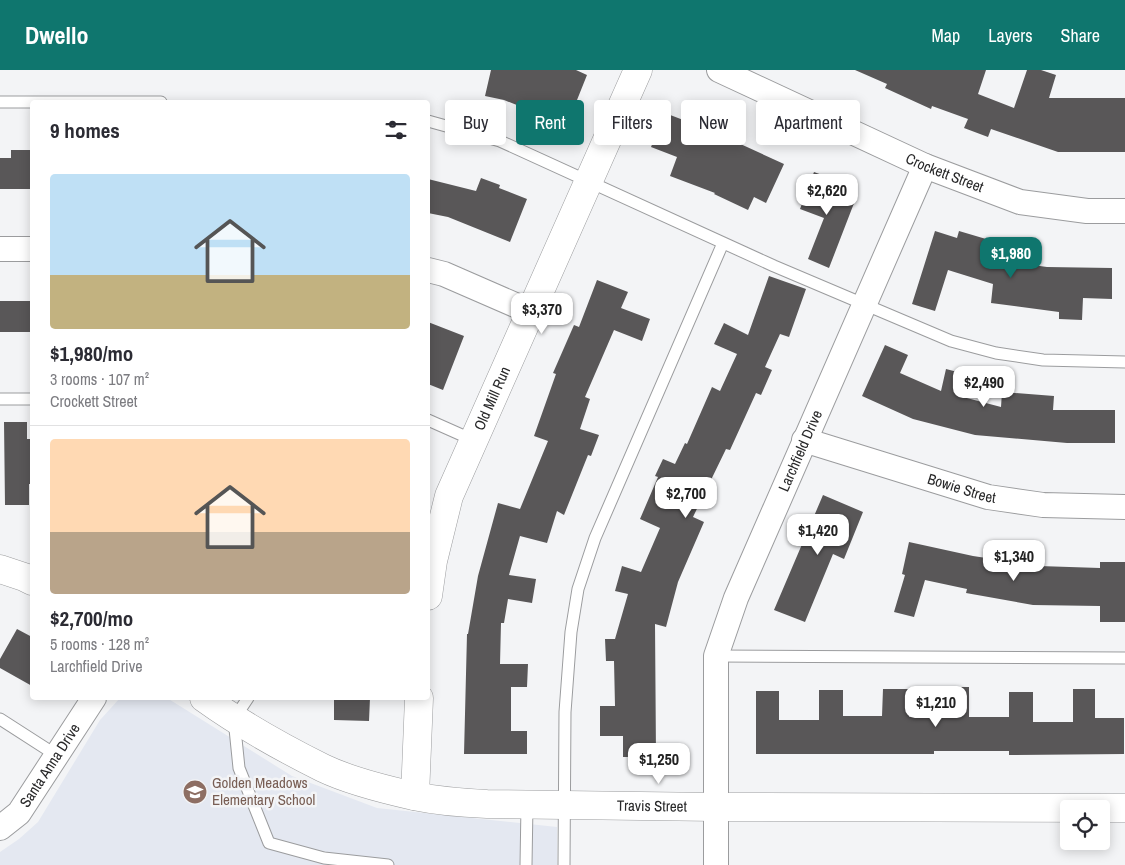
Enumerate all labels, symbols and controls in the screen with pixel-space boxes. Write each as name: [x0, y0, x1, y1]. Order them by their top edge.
text: Dwello: [25, 19, 88, 51]
text: Map: [932, 23, 960, 48]
text: Layers: [988, 23, 1033, 48]
text: Share: [1061, 23, 1100, 48]
chip: Buy: [445, 100, 506, 145]
chip: Rent: [516, 100, 584, 145]
chip: Filters: [594, 100, 671, 145]
chip: New: [681, 100, 746, 145]
chip: Apartment: [756, 100, 860, 145]
text: 9 homes: [50, 116, 120, 145]
icon: filters: [382, 116, 410, 144]
street label: Crockett Street: [902, 147, 987, 197]
pin: $2,620: [786, 174, 868, 216]
text: $2,620: [807, 179, 847, 201]
icon: home: [185, 206, 275, 296]
pin: $1,980: [970, 236, 1052, 279]
text: $1,980: [991, 242, 1031, 264]
pin: $3,370: [501, 292, 583, 335]
text: $3,370: [522, 298, 562, 320]
text: $1,980/mo: [50, 339, 133, 368]
street label: Old Mill Run: [468, 363, 515, 433]
pin: $2,490: [943, 366, 1025, 408]
text: 3 rooms · 107 m²: [50, 368, 149, 390]
text: $2,490: [964, 371, 1004, 393]
text: Crockett Street: [50, 390, 138, 412]
street label: Larchfield Drive: [773, 406, 827, 495]
street label: Bowie Street: [925, 468, 998, 508]
icon: home: [185, 472, 275, 562]
pin: $2,700: [645, 476, 727, 519]
text: $2,700: [666, 482, 706, 504]
pin: $1,420: [777, 514, 859, 556]
text: $1,420: [798, 519, 838, 541]
pin: $1,340: [973, 540, 1055, 582]
text: $1,340: [994, 545, 1034, 567]
text: $2,700/mo: [50, 604, 133, 633]
text: 5 rooms · 128 m²: [50, 633, 149, 655]
text: Larchfield Drive: [50, 655, 143, 677]
pin: $1,210: [895, 686, 977, 728]
text: $1,210: [916, 691, 956, 713]
street label: Santa Anna Drive: [14, 719, 85, 811]
pin: $1,250: [618, 742, 700, 785]
text: $1,250: [639, 748, 679, 770]
place label: Golden Meadows Elementary School: [212, 772, 315, 810]
school or university icon: Golden Meadows Elementary School: [182, 779, 208, 805]
street label: Travis Street: [617, 795, 688, 817]
map controls: [1060, 800, 1110, 850]
button: locate: [1060, 800, 1110, 850]

